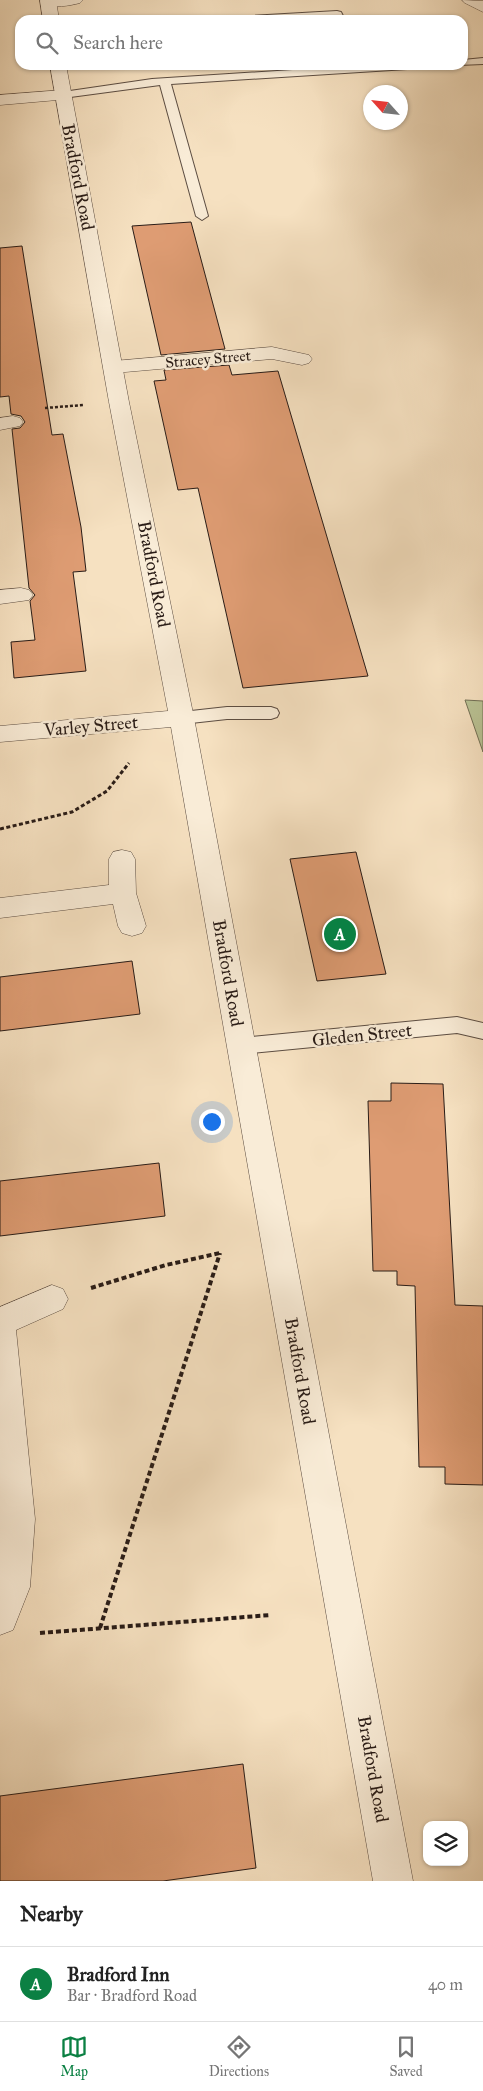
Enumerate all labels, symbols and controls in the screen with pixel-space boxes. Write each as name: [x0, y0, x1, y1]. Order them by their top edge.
search box: [15, 15, 468, 70]
icon: search: [33, 29, 61, 57]
text: Search here: [73, 31, 163, 54]
north arrow: [363, 85, 408, 130]
street label: Bradford Road: [57, 122, 99, 232]
street label: Stracey Street: [164, 346, 252, 372]
street label: Bradford Road: [133, 519, 175, 629]
street label: Varley Street: [42, 711, 140, 741]
pin: A: [324, 915, 356, 953]
street label: Bradford Road: [208, 918, 248, 1028]
street label: Gleden Street: [311, 1019, 414, 1051]
your location: [199, 1109, 225, 1135]
street label: Bradford Road: [280, 1316, 320, 1426]
street label: Bradford Road: [353, 1714, 393, 1824]
map controls: [423, 1821, 468, 1866]
button: layers: [423, 1821, 468, 1866]
text: Nearby: [20, 1901, 83, 1927]
text: Bradford Inn: [67, 1963, 169, 1986]
text: A: [31, 1975, 41, 1994]
text: 40 m: [428, 1975, 463, 1994]
text: Bar · Bradford Road: [67, 1986, 197, 2005]
tab: Map: [60, 2033, 88, 2080]
tab: Directions: [209, 2033, 269, 2080]
tab: Saved: [390, 2033, 423, 2080]

